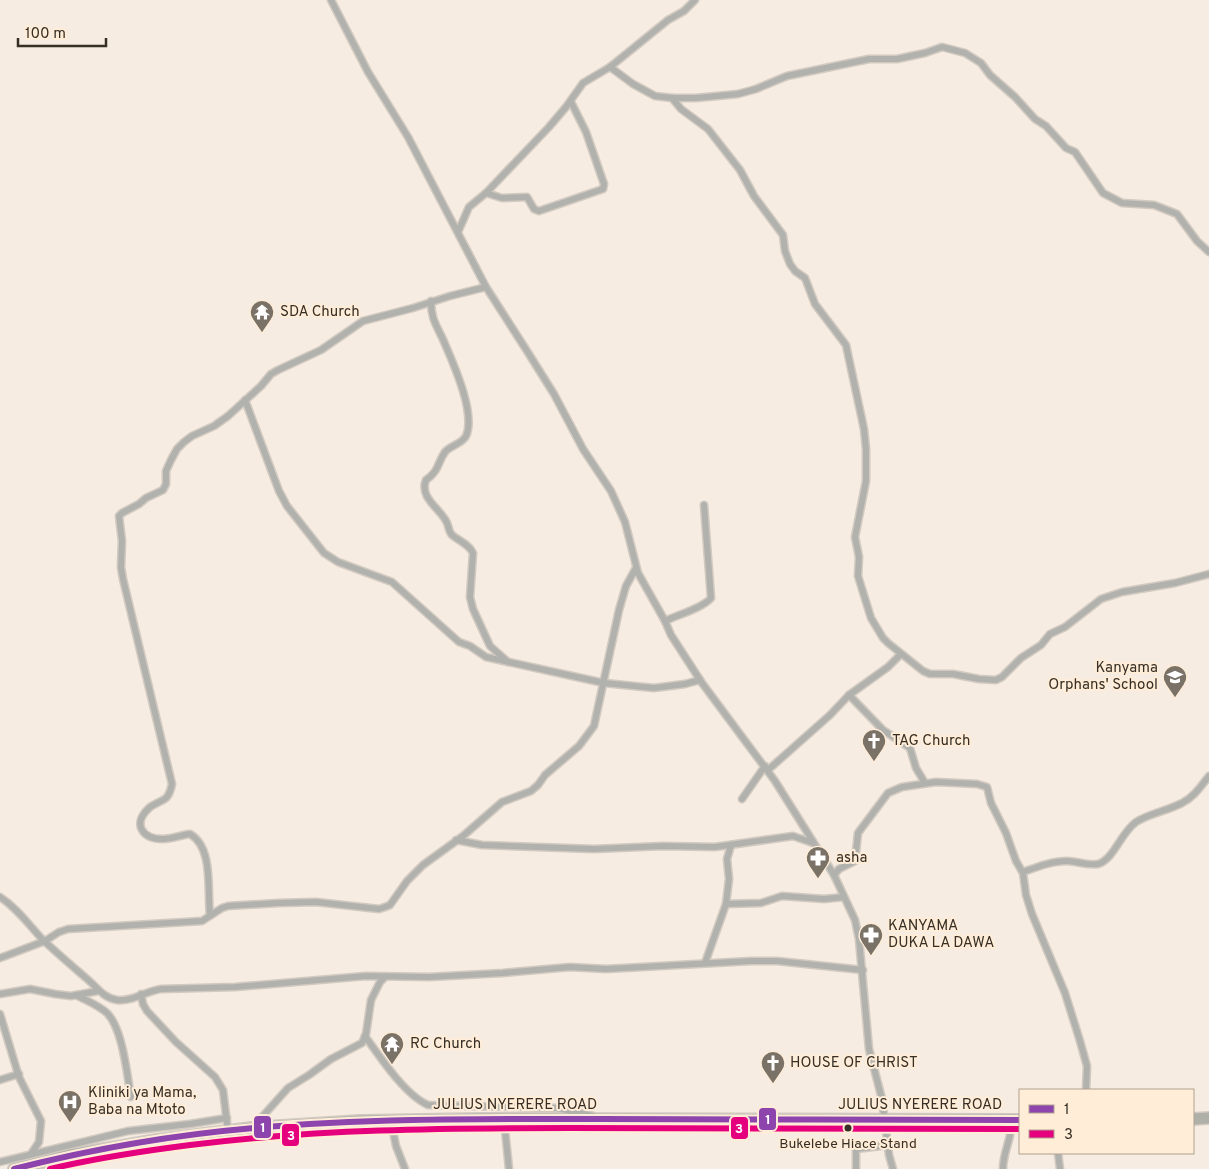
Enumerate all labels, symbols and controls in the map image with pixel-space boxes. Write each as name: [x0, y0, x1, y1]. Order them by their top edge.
scale bar: [18, 15, 105, 47]
text: 100 m: [25, 25, 66, 44]
temple icon: SDA Church: [249, 299, 275, 333]
place label: SDA Church: [280, 303, 360, 322]
place label: Kanyama Orphans' School: [1048, 659, 1158, 695]
school or university icon: Kanyama Orphans' School: [1162, 664, 1188, 698]
church icon: TAG Church: [861, 728, 887, 762]
place label: TAG Church: [892, 732, 970, 751]
pharmacy icon: asha: [805, 845, 831, 879]
place label: asha: [836, 849, 867, 868]
place label: KANYAMA DUKA LA DAWA: [888, 917, 994, 953]
pharmacy icon: KANYAMA DUKA LA DAWA: [858, 922, 884, 956]
temple icon: RC Church: [379, 1031, 405, 1065]
place label: RC Church: [410, 1035, 481, 1054]
church icon: HOUSE OF CHRIST: [760, 1050, 786, 1084]
place label: HOUSE OF CHRIST: [790, 1054, 918, 1073]
place label: Kliniki ya Mama, Baba na Mtoto: [88, 1084, 196, 1120]
hospital icon: Kliniki ya Mama, Baba na Mtoto: [57, 1089, 83, 1123]
legend: [1019, 1089, 1194, 1154]
street label: JULIUS NYERERE ROAD: [433, 1096, 597, 1115]
street label: JULIUS NYERERE ROAD: [838, 1096, 1002, 1115]
text: 1: [1064, 1101, 1070, 1120]
line badge: 1: [758, 1107, 777, 1131]
text: 1: [765, 1112, 771, 1129]
line badge: 1: [253, 1115, 272, 1139]
line badge: 3: [730, 1116, 749, 1140]
text: 1: [260, 1120, 266, 1137]
text: 3: [735, 1121, 743, 1138]
line badge: 3: [281, 1123, 300, 1147]
marker: Bukelebe Hiace Stand: [843, 1123, 853, 1133]
text: 3: [1064, 1126, 1073, 1145]
text: 3: [287, 1128, 295, 1145]
place label: Bukelebe Hiace Stand: [779, 1136, 917, 1153]

